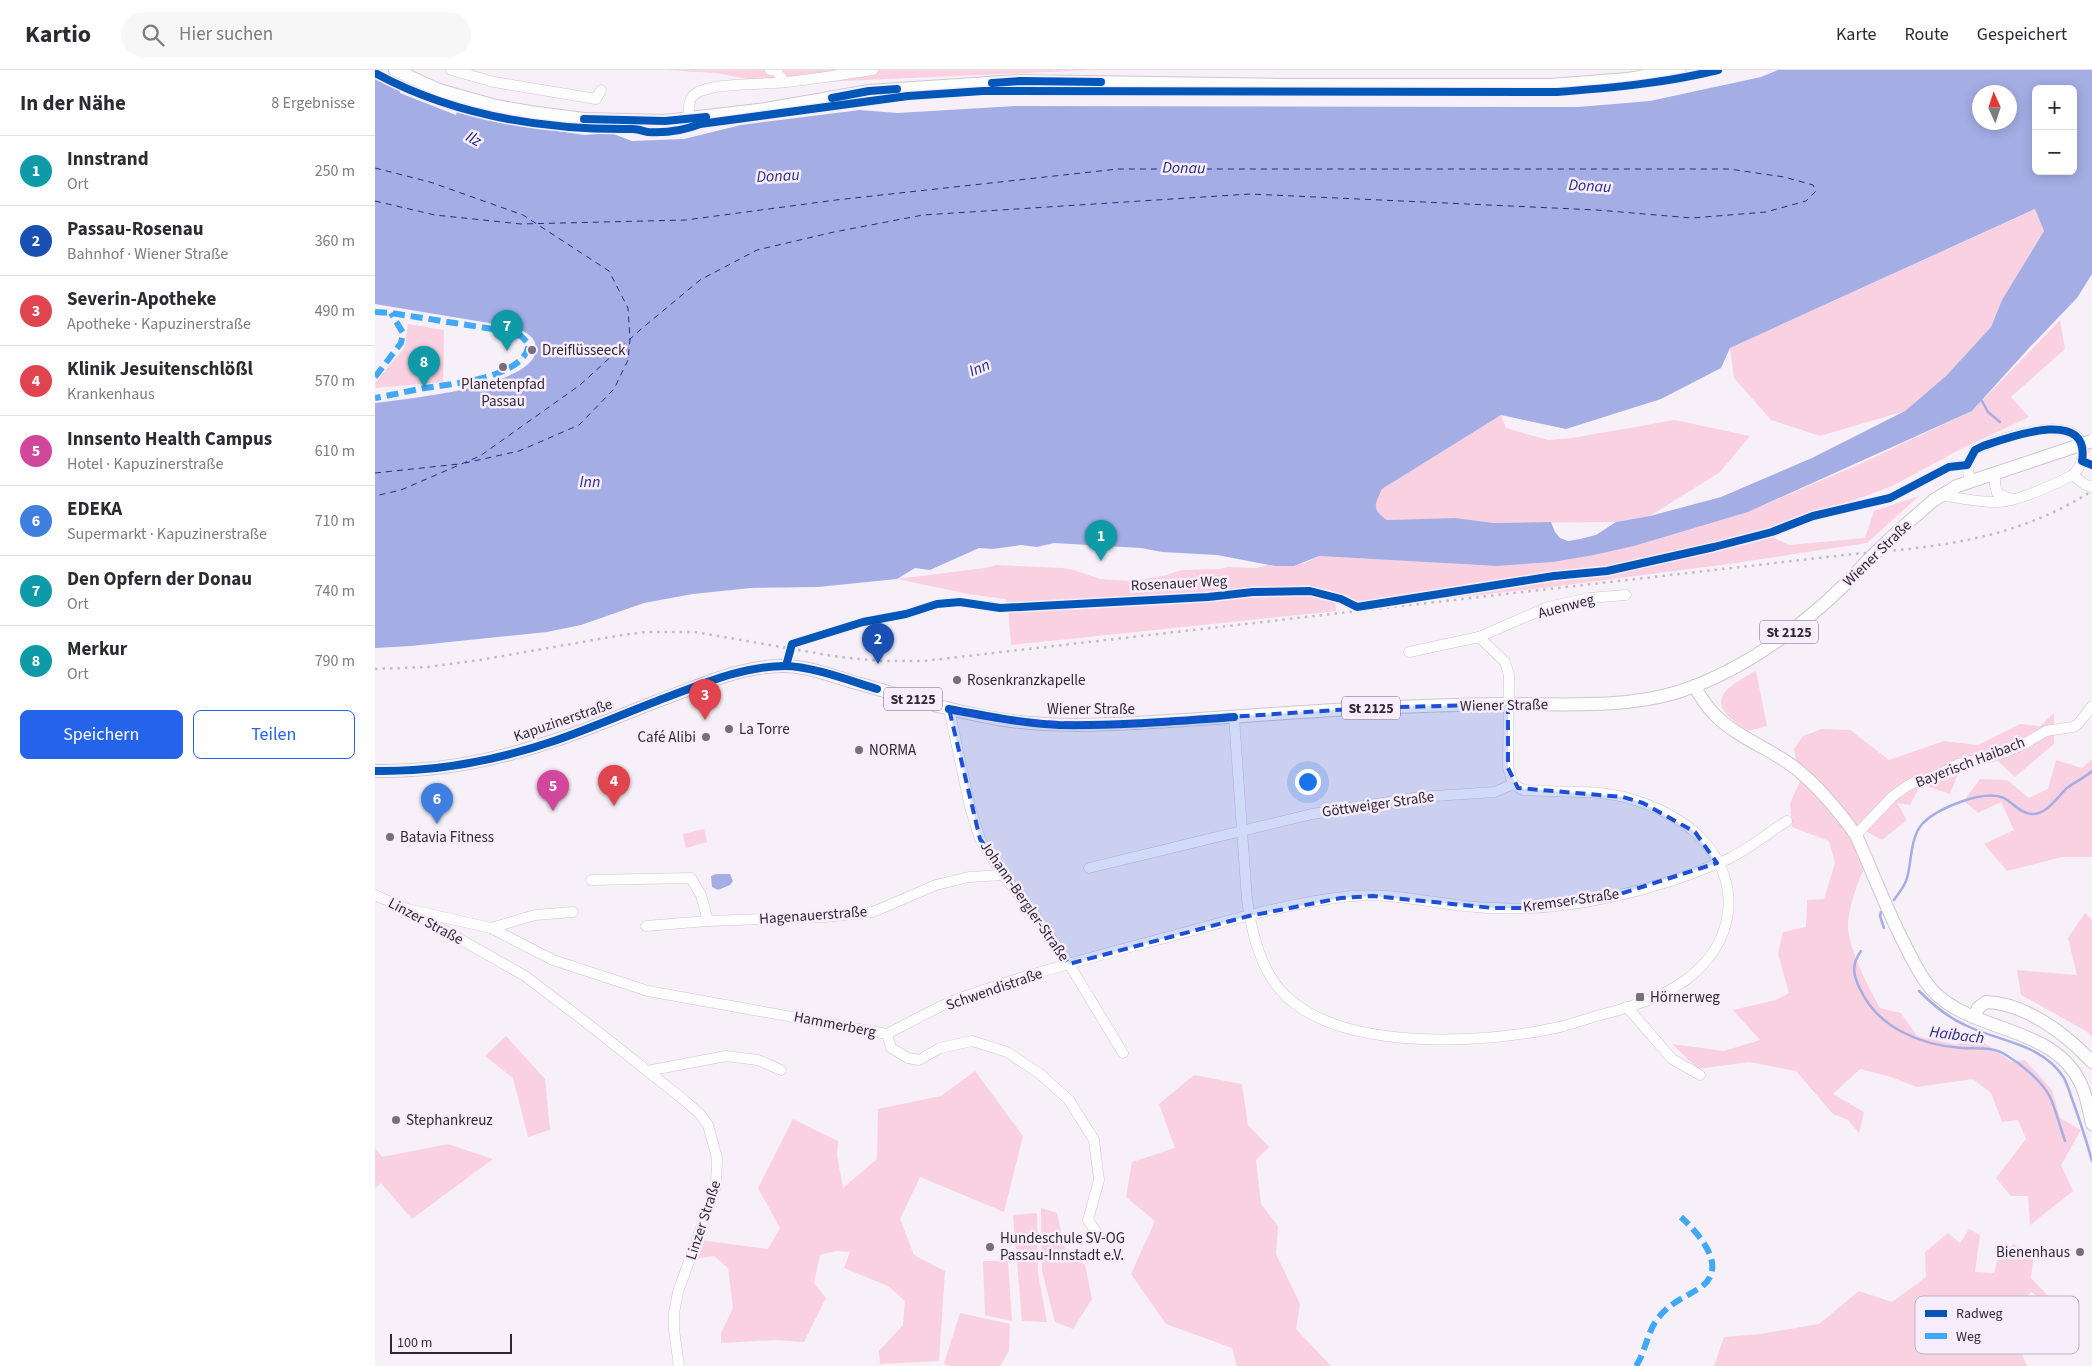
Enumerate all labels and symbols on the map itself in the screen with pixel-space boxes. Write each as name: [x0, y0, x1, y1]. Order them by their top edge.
north arrow: [1972, 85, 2017, 130]
water label: Ilz: [462, 126, 486, 152]
water label: Donau: [1162, 157, 1206, 179]
water label: Donau: [756, 164, 800, 188]
water label: Donau: [1568, 174, 1612, 198]
pin: 7: [491, 310, 523, 351]
place label: Dreiflüsseeck: [542, 340, 626, 361]
marker: Dreiflüsseeck: [526, 344, 538, 356]
pin: 8: [408, 346, 440, 387]
water label: Inn: [966, 354, 993, 382]
marker: Planetenpfad Passau: [497, 361, 509, 373]
place label: Planetenpfad Passau: [461, 374, 545, 412]
water label: Inn: [580, 471, 600, 493]
street label: Wiener Straße: [1838, 515, 1916, 591]
pin: 1: [1085, 520, 1117, 561]
street label: Rosenauer Weg: [1130, 570, 1228, 597]
street label: Auenweg: [1536, 589, 1597, 624]
road number: St 2125: [1760, 620, 1818, 644]
pin: 2: [862, 623, 894, 664]
place label: Rosenkranzkapelle: [967, 670, 1086, 691]
marker: Rosenkranzkapelle: [951, 674, 963, 686]
pin: 3: [689, 679, 721, 720]
road number: St 2125: [884, 688, 942, 710]
street label: Kapuzinerstraße: [511, 694, 615, 747]
street label: Wiener Straße: [1460, 694, 1548, 717]
road number: St 2125: [1342, 696, 1400, 720]
street label: Wiener Straße: [1047, 699, 1135, 720]
place label: La Torre: [739, 719, 790, 740]
marker: La Torre: [723, 723, 735, 735]
place label: Café Alibi: [638, 727, 696, 748]
marker: Café Alibi: [700, 731, 712, 743]
street label: Bayerisch Haibach: [1912, 732, 2028, 793]
place label: NORMA: [869, 740, 917, 761]
marker: NORMA: [853, 744, 865, 756]
pin: 4: [598, 765, 630, 806]
your location: [1295, 769, 1321, 795]
pin: 5: [537, 770, 569, 811]
pin: 6: [421, 783, 453, 824]
street label: Göttweiger Straße: [1321, 786, 1436, 823]
place label: Batavia Fitness: [400, 827, 494, 848]
marker: Batavia Fitness: [384, 831, 396, 843]
street label: Johann-Bergler-Straße: [975, 837, 1074, 966]
street label: Kremser Straße: [1522, 883, 1620, 918]
street label: Linzer Straße: [385, 893, 467, 950]
street label: Hagenauerstraße: [758, 901, 868, 930]
street label: Schwendistraße: [943, 963, 1045, 1016]
place label: Hörnerweg: [1650, 987, 1720, 1008]
marker: Hörnerweg: [1634, 991, 1646, 1003]
street label: Hammerberg: [792, 1006, 878, 1043]
water label: Haibach: [1928, 1021, 1985, 1049]
place label: Stephankreuz: [406, 1110, 493, 1131]
marker: Stephankreuz: [390, 1114, 402, 1126]
street label: Linzer Straße: [681, 1178, 726, 1263]
place label: Hundeschule SV-OG Passau-Innstadt e.V.: [1000, 1228, 1125, 1266]
marker: Hundeschule SV-OG Passau-Innstadt e.V.: [984, 1241, 996, 1253]
place label: Bienenhaus: [1996, 1242, 2070, 1263]
marker: Bienenhaus: [2074, 1246, 2086, 1258]
legend: [1915, 1296, 2079, 1354]
text: Radweg: [1956, 1304, 2003, 1324]
text: Weg: [1956, 1327, 1981, 1347]
scale bar: [390, 1331, 513, 1354]

